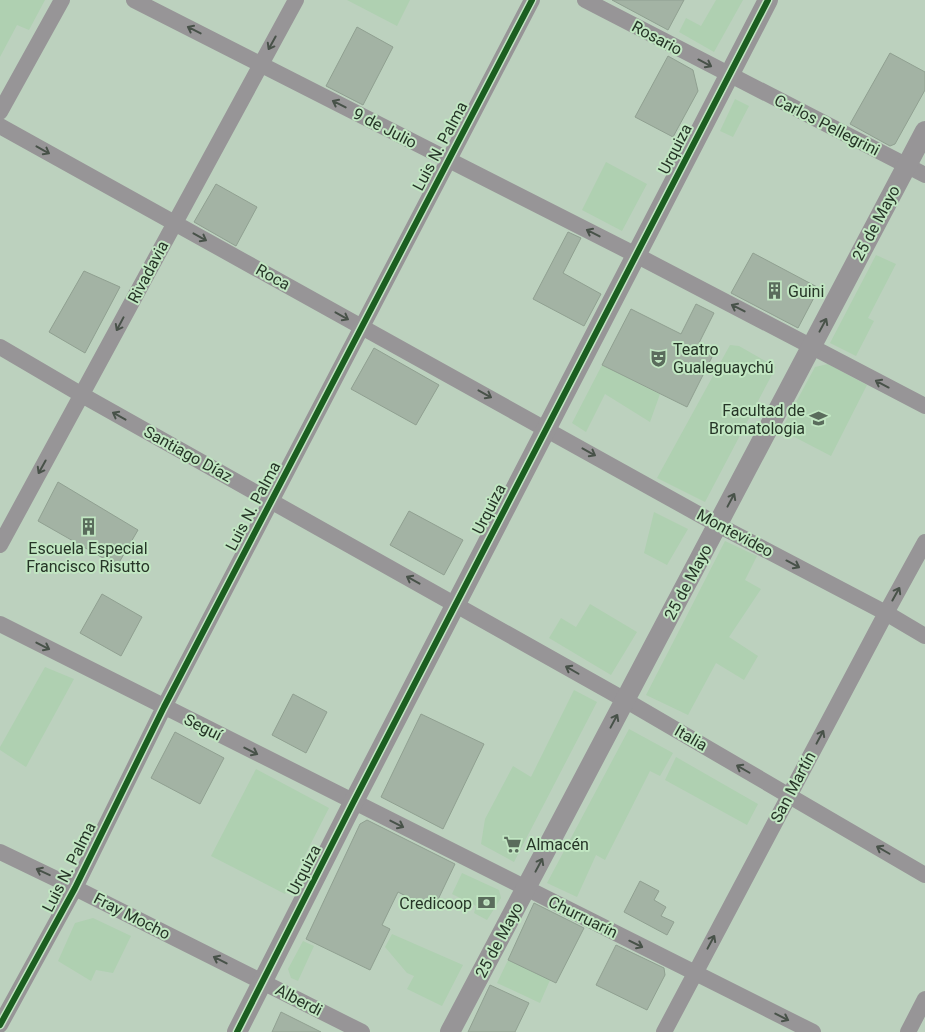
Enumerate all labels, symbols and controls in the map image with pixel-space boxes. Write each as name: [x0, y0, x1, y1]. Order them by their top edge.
street label: Rosario: [629, 17, 685, 59]
one-way arrow: [187, 25, 202, 34]
one-way arrow: [267, 35, 277, 50]
one-way arrow: [698, 58, 713, 68]
street label: Carlos Pellegrini: [771, 90, 883, 160]
street label: Luis N. Palma: [409, 98, 471, 194]
one-way arrow: [331, 99, 346, 109]
street label: 9 de Julio: [350, 104, 420, 152]
street label: Urquiza: [654, 121, 696, 177]
one-way arrow: [35, 145, 50, 155]
street label: 25 de Mayo: [848, 182, 904, 264]
one-way arrow: [585, 228, 600, 238]
one-way arrow: [192, 233, 207, 242]
street label: Rivadavia: [124, 237, 172, 307]
street label: Roca: [253, 260, 293, 294]
building icon: Guini: [764, 281, 784, 301]
place label: Guini: [788, 282, 824, 301]
one-way arrow: [731, 303, 746, 312]
one-way arrow: [335, 311, 349, 321]
one-way arrow: [115, 316, 124, 331]
one-way arrow: [818, 319, 828, 333]
place label: Teatro Gualeguaychú: [673, 340, 774, 377]
theatre icon: Teatro Gualeguaychú: [649, 348, 669, 368]
one-way arrow: [875, 378, 890, 388]
one-way arrow: [477, 389, 492, 399]
place label: Facultad de Bromatologia: [709, 401, 805, 438]
school or university icon: Facultad de Bromatologia: [809, 409, 829, 429]
one-way arrow: [112, 410, 126, 420]
street label: Santiago Díaz: [141, 422, 236, 486]
one-way arrow: [582, 448, 596, 458]
street label: Luis N. Palma: [222, 458, 284, 554]
one-way arrow: [37, 459, 46, 474]
street label: Urquiza: [468, 481, 510, 537]
one-way arrow: [727, 493, 736, 508]
street label: Montevideo: [694, 505, 776, 561]
building icon: Escuela Especial Francisco Risutto: [78, 516, 98, 536]
place label: Escuela Especial Francisco Risutto: [26, 539, 150, 576]
street label: 25 de Mayo: [660, 541, 716, 623]
one-way arrow: [785, 560, 800, 569]
one-way arrow: [406, 575, 421, 585]
one-way arrow: [892, 587, 902, 601]
one-way arrow: [36, 641, 51, 651]
one-way arrow: [565, 664, 579, 674]
street label: Seguí: [181, 710, 226, 745]
one-way arrow: [609, 714, 619, 729]
street label: Italia: [671, 721, 711, 755]
one-way arrow: [816, 730, 825, 745]
one-way arrow: [243, 747, 258, 756]
street label: San Martín: [766, 748, 820, 826]
one-way arrow: [736, 763, 750, 773]
street label: Luis N. Palma: [38, 819, 100, 915]
one-way arrow: [389, 820, 404, 829]
supermarket icon: Almacén: [502, 834, 522, 854]
place label: Almacén: [526, 835, 589, 854]
street label: Urquiza: [283, 842, 325, 898]
one-way arrow: [876, 845, 890, 855]
one-way arrow: [534, 858, 544, 873]
one-way arrow: [36, 867, 51, 876]
street label: Fray Mocho: [91, 889, 173, 943]
street label: Churruarín: [545, 892, 621, 942]
bank icon: Credicoop: [476, 893, 496, 913]
place label: Credicoop: [399, 894, 472, 913]
street label: 25 de Mayo: [471, 899, 527, 981]
one-way arrow: [706, 935, 716, 950]
one-way arrow: [629, 939, 644, 949]
one-way arrow: [213, 955, 228, 964]
street label: Alberdi: [272, 980, 326, 1020]
one-way arrow: [774, 1012, 789, 1022]

